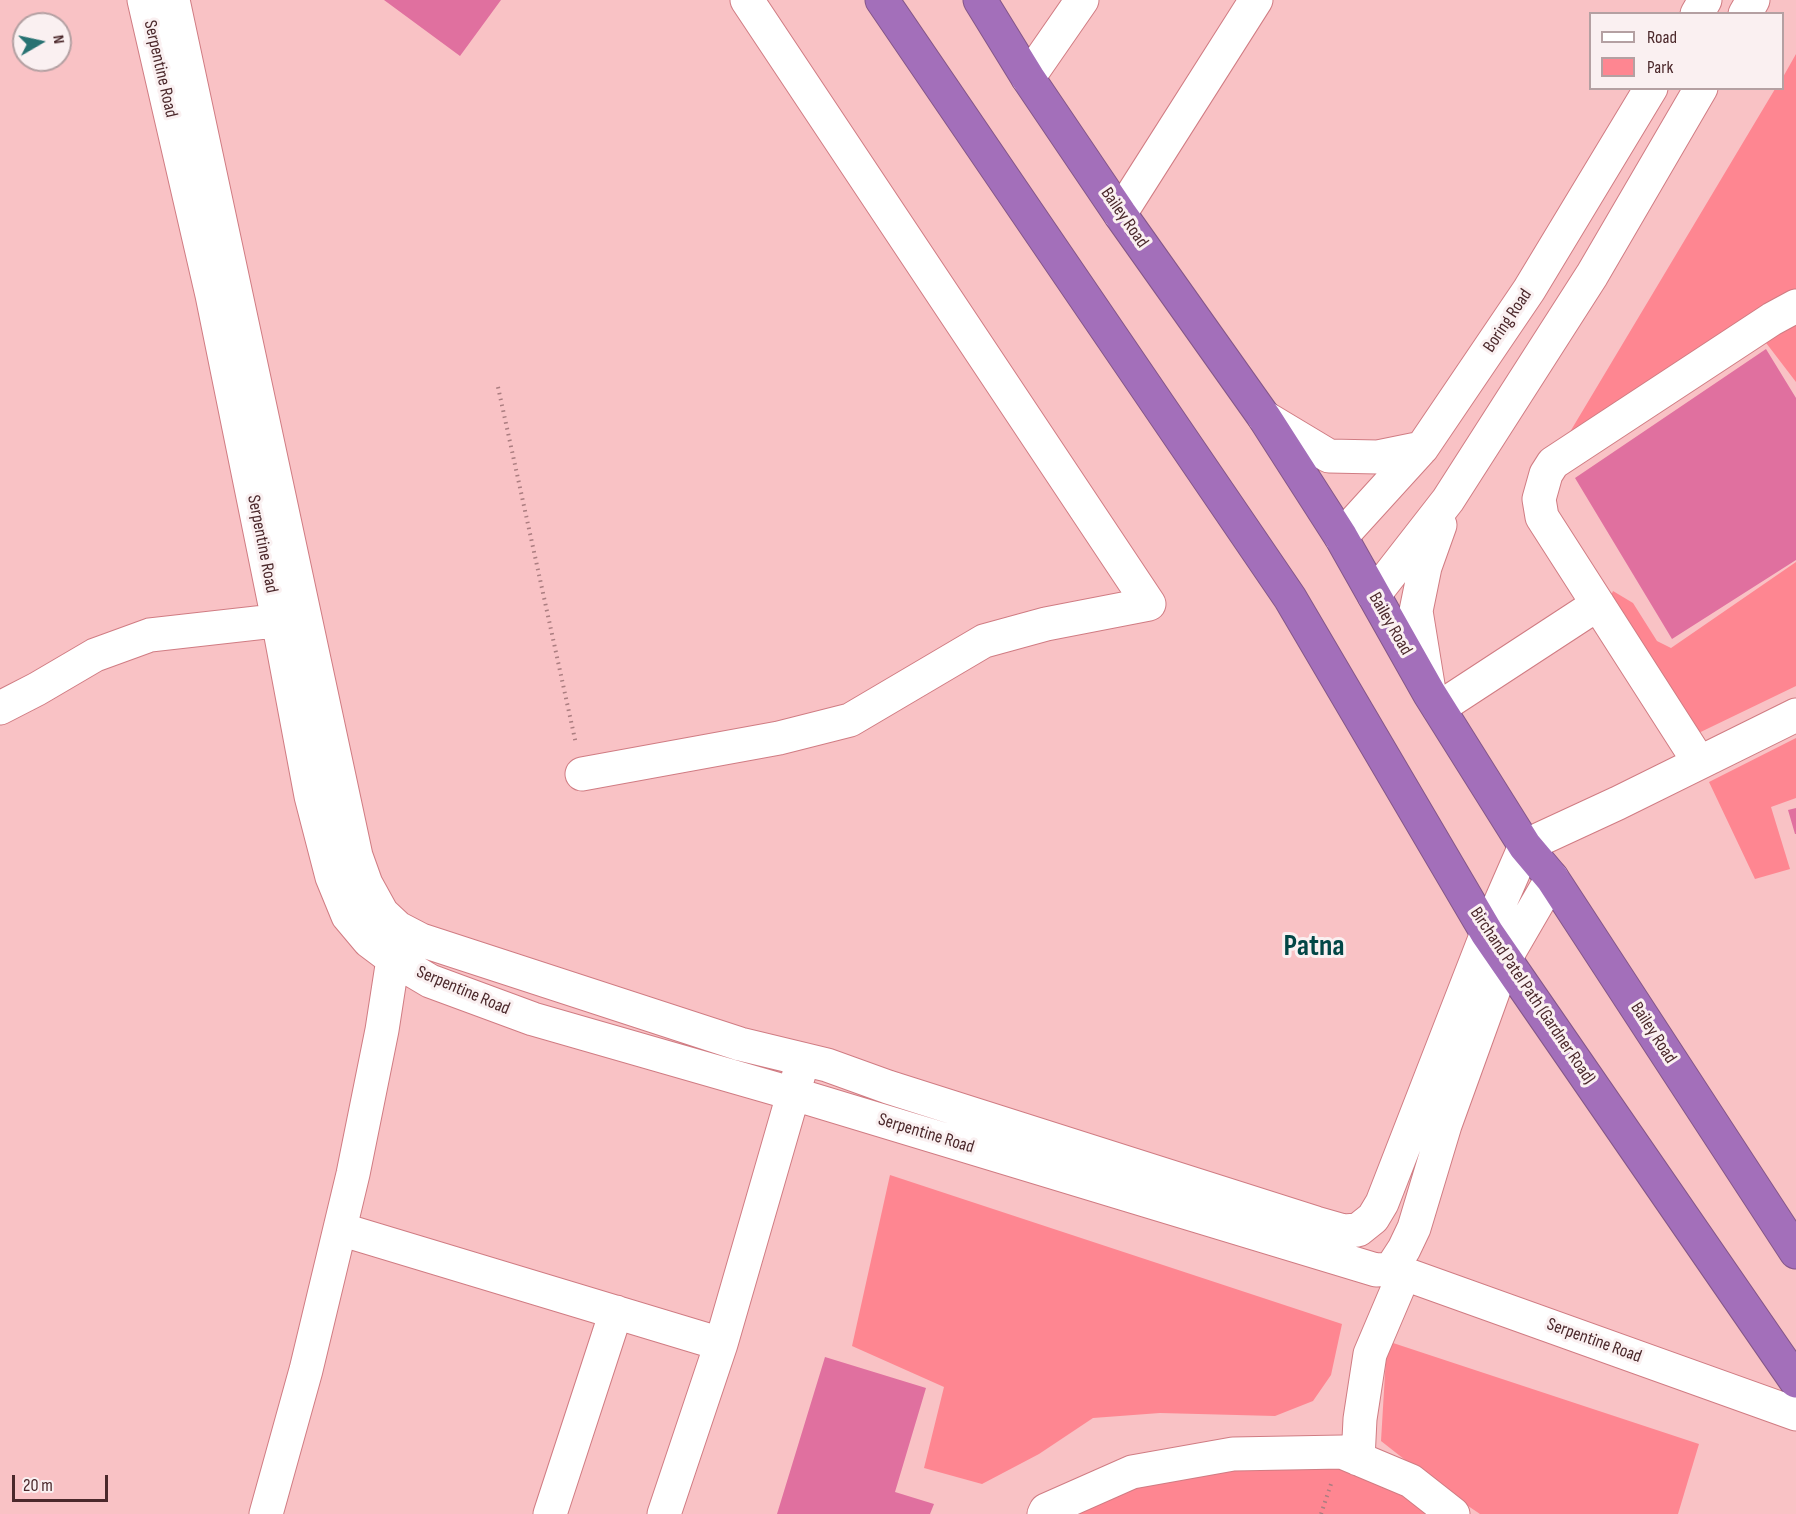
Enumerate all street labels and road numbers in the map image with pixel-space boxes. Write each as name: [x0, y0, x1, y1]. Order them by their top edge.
street label: Serpentine Road: [138, 18, 182, 120]
street label: Bailey Road: [1095, 184, 1153, 252]
street label: Boring Road: [1479, 285, 1537, 357]
street label: Serpentine Road: [242, 493, 282, 595]
street label: Bailey Road: [1363, 589, 1417, 659]
street label: Birchand Patel Path (Gardner Road): [1465, 904, 1599, 1088]
street label: Serpentine Road: [413, 962, 513, 1020]
street label: Bailey Road: [1625, 998, 1681, 1068]
street label: Serpentine Road: [875, 1109, 977, 1159]
street label: Serpentine Road: [1544, 1314, 1644, 1368]

